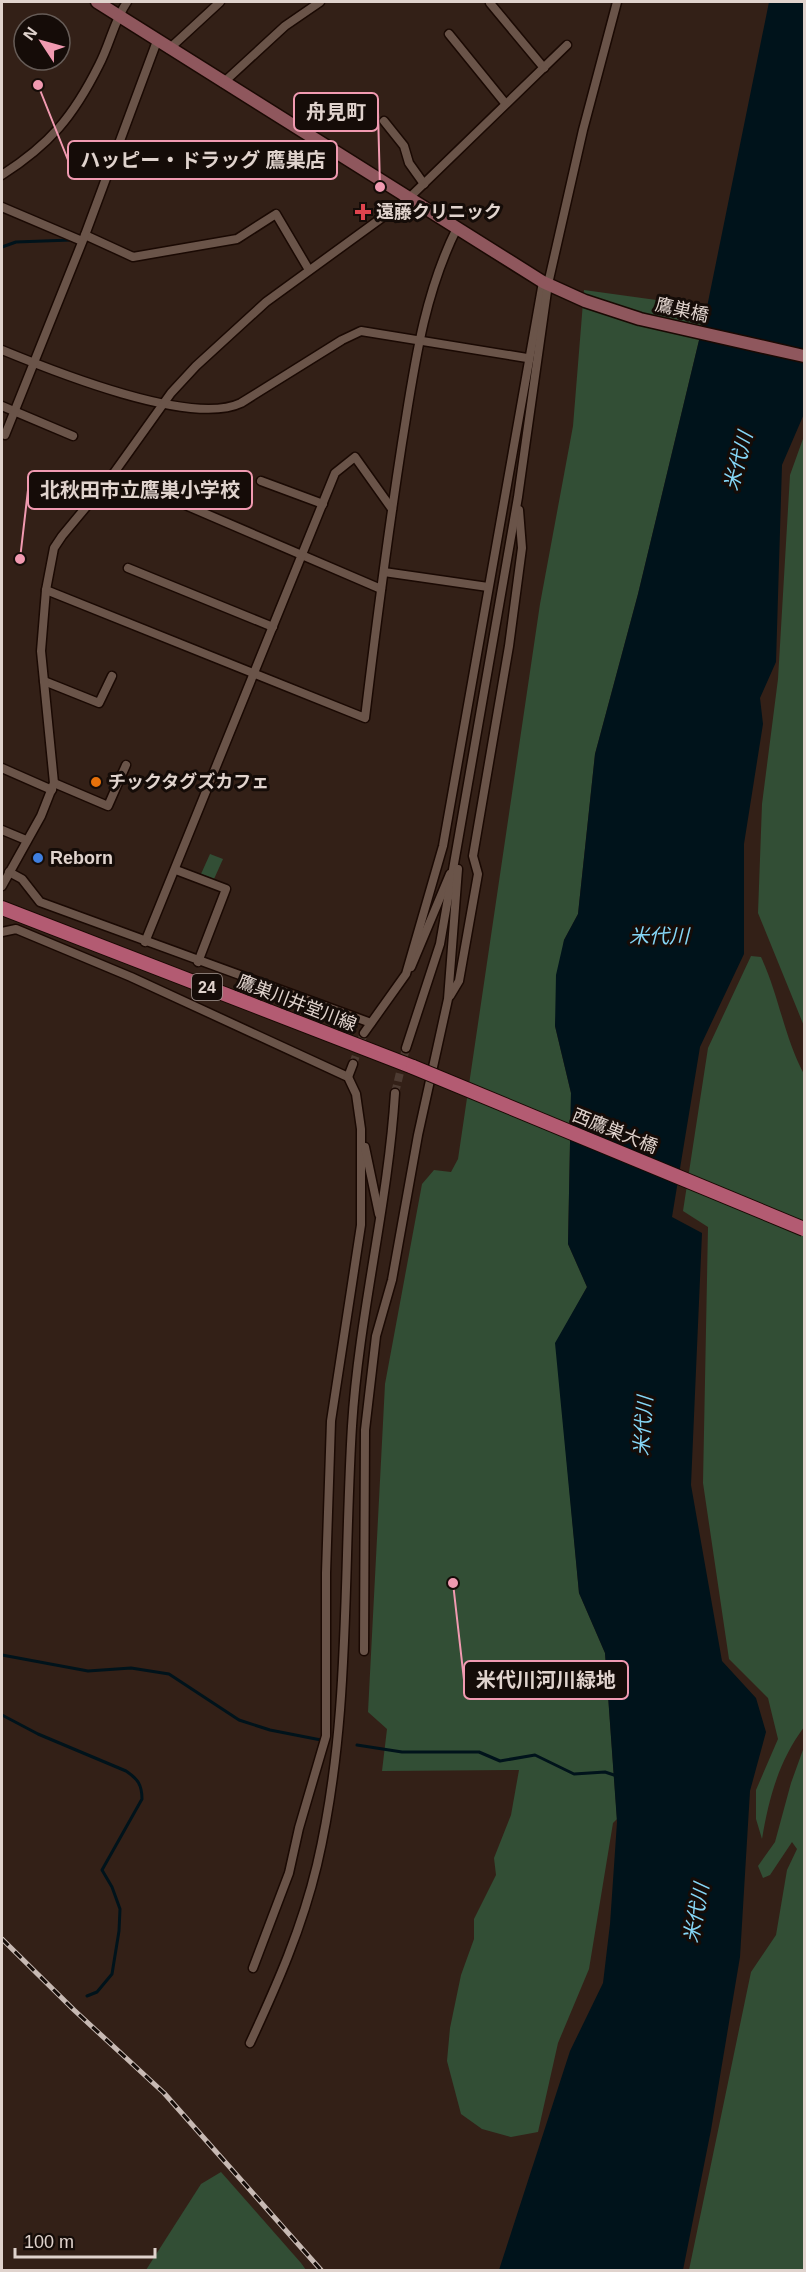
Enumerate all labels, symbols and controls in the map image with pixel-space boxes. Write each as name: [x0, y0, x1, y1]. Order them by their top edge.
north arrow: [12, 12, 72, 72]
text: N: [20, 24, 41, 43]
callout: 舟見町: [294, 93, 378, 131]
text: 舟見町: [306, 101, 366, 123]
callout: ハッピー・ドラッグ 鷹巣店: [68, 141, 337, 179]
text: ハッピー・ドラッグ 鷹巣店: [80, 149, 326, 171]
place label: 遠藤クリニック: [376, 202, 502, 222]
marker: 遠藤クリニック: [354, 203, 372, 221]
street label: 鷹巣橋: [653, 294, 711, 326]
water label: 米代川: [720, 427, 757, 493]
callout: 北秋田市立鷹巣小学校: [28, 471, 252, 509]
text: 北秋田市立鷹巣小学校: [40, 479, 240, 501]
place label: チックタグズカフェ: [108, 772, 269, 792]
marker: チックタグズカフェ: [89, 775, 103, 789]
place label: Reborn: [50, 848, 113, 868]
marker: Reborn: [31, 851, 45, 865]
water label: 米代川: [629, 925, 691, 947]
street label: 鷹巣川井堂川線: [235, 971, 359, 1035]
road number: 24: [192, 974, 222, 1000]
street label: 西鷹巣大橋: [570, 1105, 660, 1157]
water label: 米代川: [630, 1393, 656, 1457]
callout: 米代川河川緑地: [464, 1661, 628, 1699]
text: 米代川河川緑地: [476, 1669, 616, 1691]
water label: 米代川: [679, 1879, 713, 1945]
scale bar: [15, 2221, 154, 2259]
text: 100 m: [24, 2232, 74, 2252]

